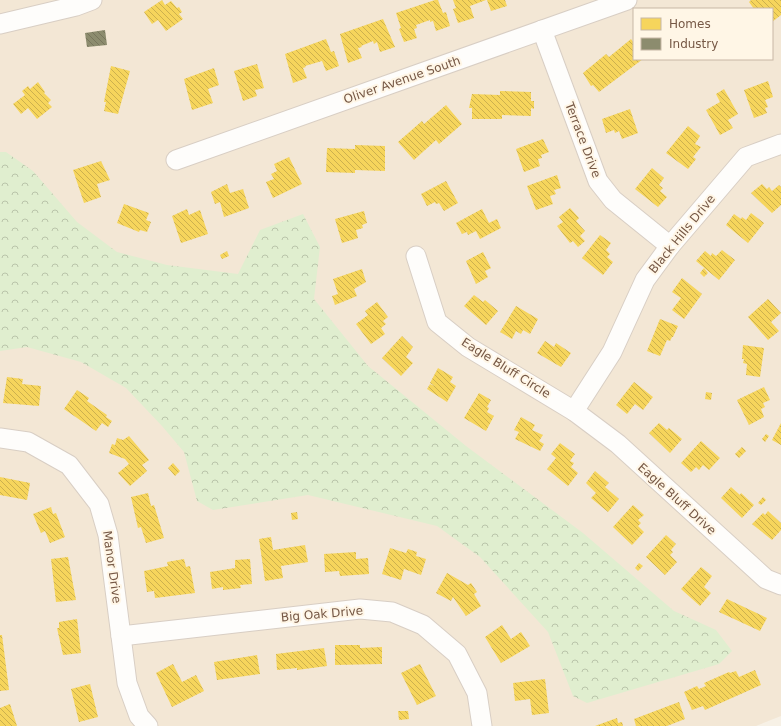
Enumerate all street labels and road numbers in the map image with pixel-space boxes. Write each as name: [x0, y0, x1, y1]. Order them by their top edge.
street label: Oliver Avenue South: [342, 53, 462, 107]
street label: Terrace Drive: [562, 99, 604, 180]
street label: Black Hills Drive: [646, 192, 718, 276]
street label: Eagle Bluff Circle: [459, 335, 553, 401]
street label: Eagle Bluff Drive: [635, 460, 719, 538]
street label: Manor Drive: [100, 530, 124, 604]
street label: Big Oak Drive: [280, 603, 364, 625]

